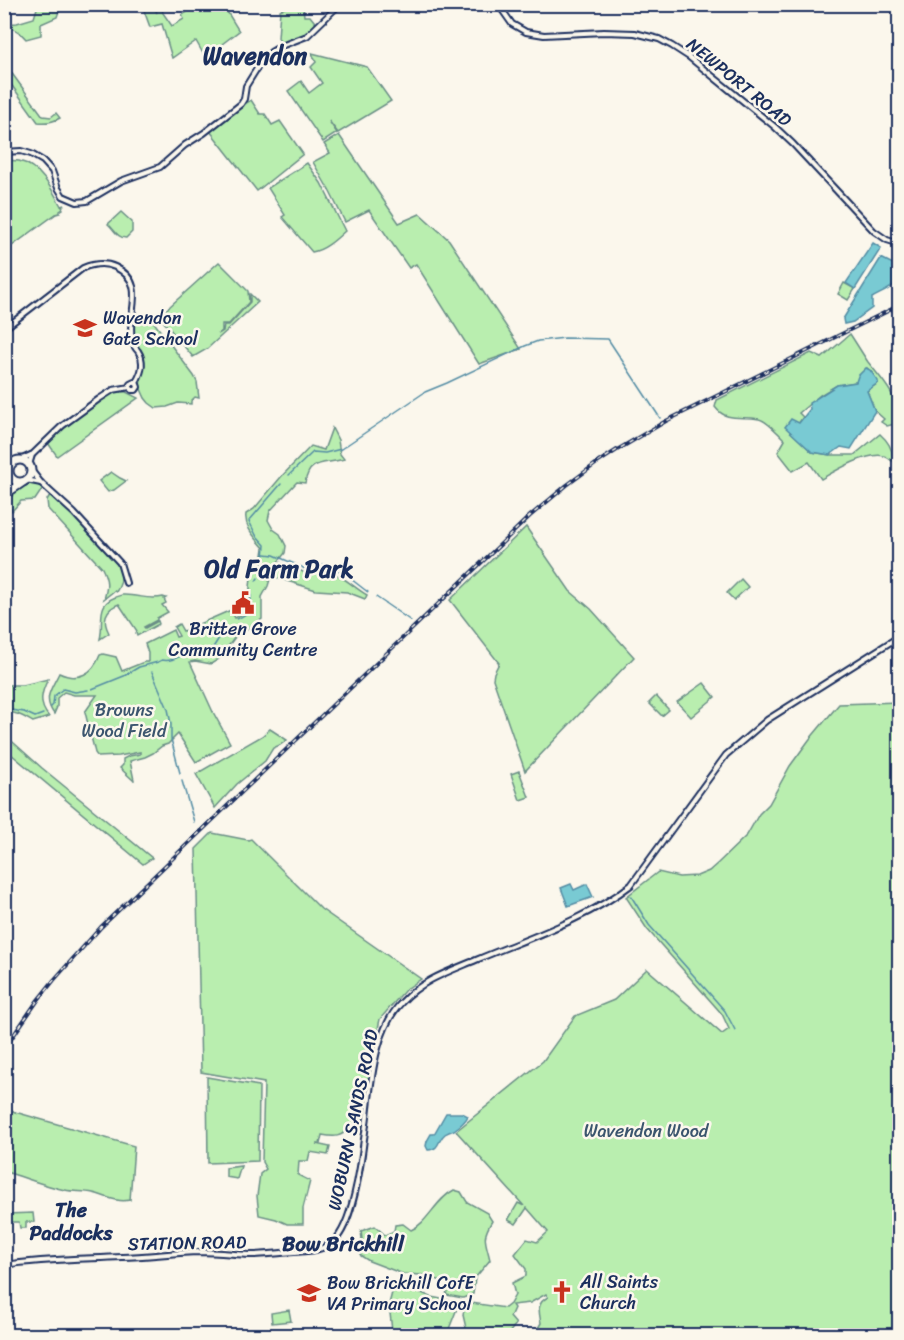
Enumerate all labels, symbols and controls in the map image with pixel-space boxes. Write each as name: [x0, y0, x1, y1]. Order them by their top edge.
street label: NEWPORT ROAD: [679, 29, 799, 135]
district label: Wavendon: [203, 35, 307, 77]
place label: Wavendon Gate School: [103, 302, 199, 355]
school or university icon: Wavendon Gate School: [72, 315, 98, 341]
district label: Old Farm Park: [204, 548, 354, 590]
public building icon: Britten Grove Community Centre: [230, 590, 256, 616]
place label: Britten Grove Community Centre: [168, 613, 318, 666]
park label: Browns Wood Field: [82, 694, 168, 747]
street label: WOBURN SANDS ROAD: [318, 1026, 388, 1213]
park label: Wavendon Wood: [584, 1115, 710, 1147]
district label: The Paddocks: [29, 1193, 113, 1251]
district label: Bow Brickhill: [282, 1225, 405, 1263]
street label: STATION ROAD: [127, 1226, 247, 1260]
place label: All Saints Church: [579, 1266, 659, 1319]
place label: Bow Brickhill CofE VA Primary School: [327, 1267, 476, 1320]
church icon: All Saints Church: [549, 1279, 575, 1305]
school or university icon: Bow Brickhill CofE VA Primary School: [296, 1280, 322, 1306]

